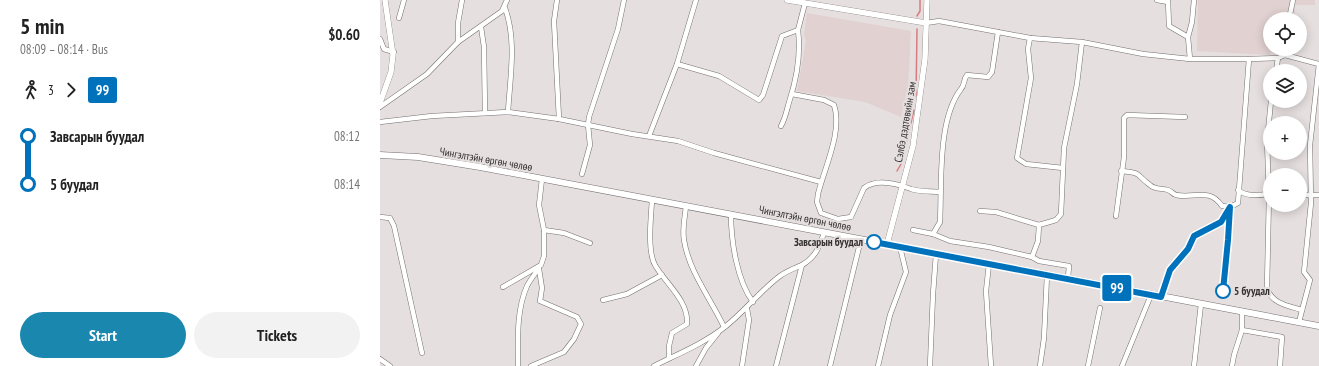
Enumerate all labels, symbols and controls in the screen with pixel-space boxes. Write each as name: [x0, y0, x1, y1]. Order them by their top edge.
text: 5 min: [20, 12, 64, 40]
map controls: [1263, 12, 1307, 212]
button: locate: [1263, 12, 1307, 56]
text: $0.60: [328, 25, 360, 44]
text: 08:09 – 08:14 · Bus: [20, 41, 108, 58]
button: layers: [1263, 64, 1307, 108]
icon: walk: [20, 79, 42, 101]
icon: forward: [60, 79, 82, 101]
street label: Сэлбэ дэдтөвийн зам: [891, 80, 919, 164]
text: 99: [96, 81, 109, 99]
text: 3: [48, 82, 54, 99]
button: +: [1263, 116, 1307, 160]
text: Завсарын буудал: [50, 127, 144, 146]
text: 08:12: [334, 128, 360, 145]
street label: Чингэлтэйн өргөн чөлөө: [439, 144, 534, 174]
button: −: [1263, 168, 1307, 212]
text: 5 буудал: [50, 175, 99, 194]
text: 08:14: [334, 176, 360, 193]
street label: Чингэлтэйн өргөн чөлөө: [758, 202, 853, 234]
marker: Завсарын буудал: [866, 234, 882, 250]
place label: Завсарын буудал: [794, 235, 863, 249]
line badge: 99: [1099, 275, 1135, 301]
text: 99: [1110, 279, 1124, 297]
marker: 5 буудал: [1215, 283, 1231, 299]
place label: 5 буудал: [1234, 284, 1270, 298]
button: Start: [20, 312, 186, 358]
button: Tickets: [194, 312, 360, 358]

